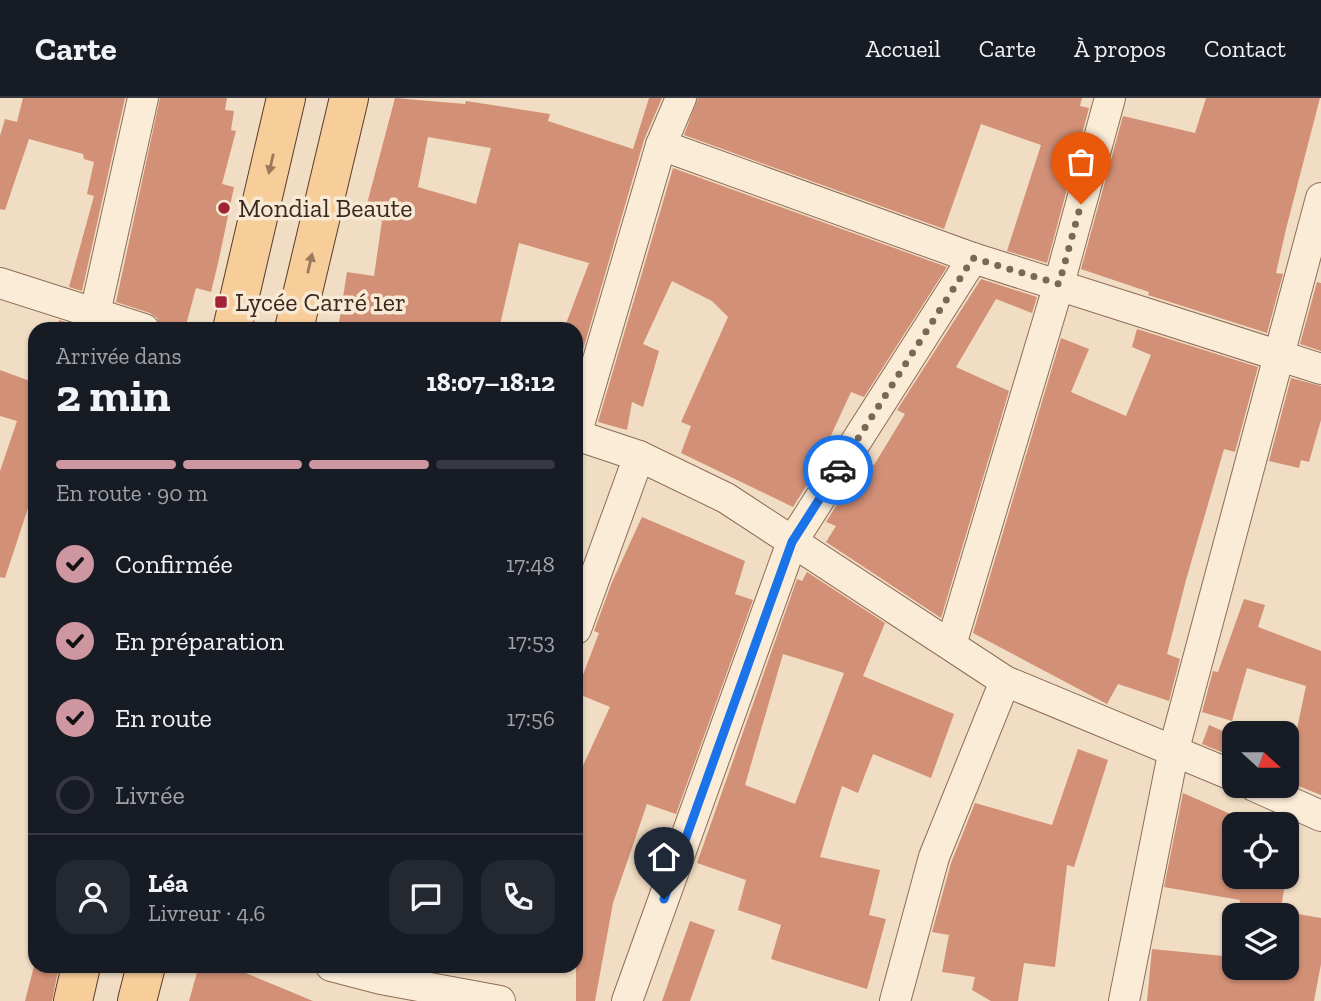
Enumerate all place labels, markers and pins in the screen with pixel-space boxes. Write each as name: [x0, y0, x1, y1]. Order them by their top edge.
pin: [1051, 132, 1111, 204]
place label: Mondial Beaute: [238, 192, 412, 224]
marker: Mondial Beaute: [216, 200, 232, 216]
place label: Lycée Carré 1er: [235, 286, 406, 318]
marker: Lycée Carré 1er: [213, 294, 229, 310]
pin: [634, 827, 694, 899]

